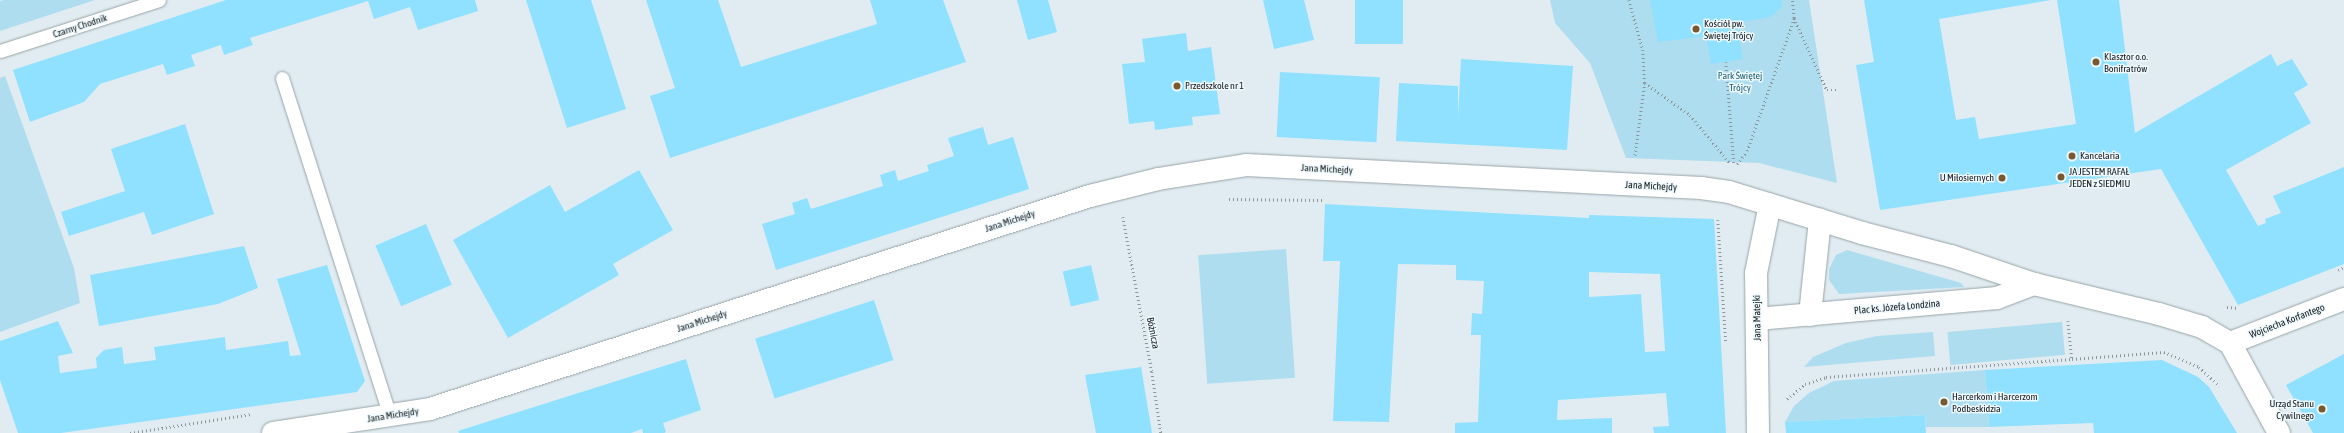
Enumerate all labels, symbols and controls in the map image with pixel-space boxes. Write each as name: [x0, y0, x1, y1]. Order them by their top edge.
street label: Czarny Chodnik: [51, 12, 109, 40]
place label: Kościół pw. Świętej Trójcy: [1704, 17, 1753, 40]
marker: Kościół pw. Świętej Trójcy: [1691, 24, 1701, 34]
place label: Klasztor o.o. Bonifratrów: [2104, 50, 2148, 74]
marker: Klasztor o.o. Bonifratrów: [2091, 57, 2101, 67]
park label: Park Świętej Trójcy: [1718, 69, 1762, 92]
place label: Przedszkole nr 1: [1185, 80, 1244, 92]
marker: Przedszkole nr 1: [1172, 81, 1182, 91]
place label: Kancelaria: [2080, 150, 2120, 162]
marker: Kancelaria: [2067, 151, 2077, 161]
street label: Jana Michejdy: [1301, 162, 1353, 176]
place label: JA JESTEM RAFAŁ JEDEN z SIEDMIU: [2069, 165, 2130, 188]
place label: U Miłosiernych: [1940, 172, 1994, 184]
marker: JA JESTEM RAFAŁ JEDEN z SIEDMIU: [2056, 172, 2066, 182]
marker: U Miłosiernych: [1997, 173, 2007, 183]
street label: Jana Michejdy: [1625, 179, 1677, 193]
street label: Jana Michejdy: [983, 207, 1037, 235]
street label: Jana Matejki: [1751, 295, 1763, 341]
street label: Plac ks. Józefa Londzina: [1853, 297, 1941, 317]
street label: Wojciecha Korfantego: [2248, 301, 2326, 341]
street label: Jana Michejdy: [675, 307, 729, 335]
street label: Bóżnicza: [1144, 316, 1162, 350]
place label: Harcerkom i Harcerzom Podbeskidzia: [1952, 390, 2038, 414]
marker: Harcerkom i Harcerzom Podbeskidzia: [1939, 397, 1949, 407]
place label: Urząd Stanu Cywilnego: [2269, 397, 2314, 420]
marker: Urząd Stanu Cywilnego: [2317, 404, 2327, 414]
street label: Jana Michejdy: [366, 405, 420, 425]

